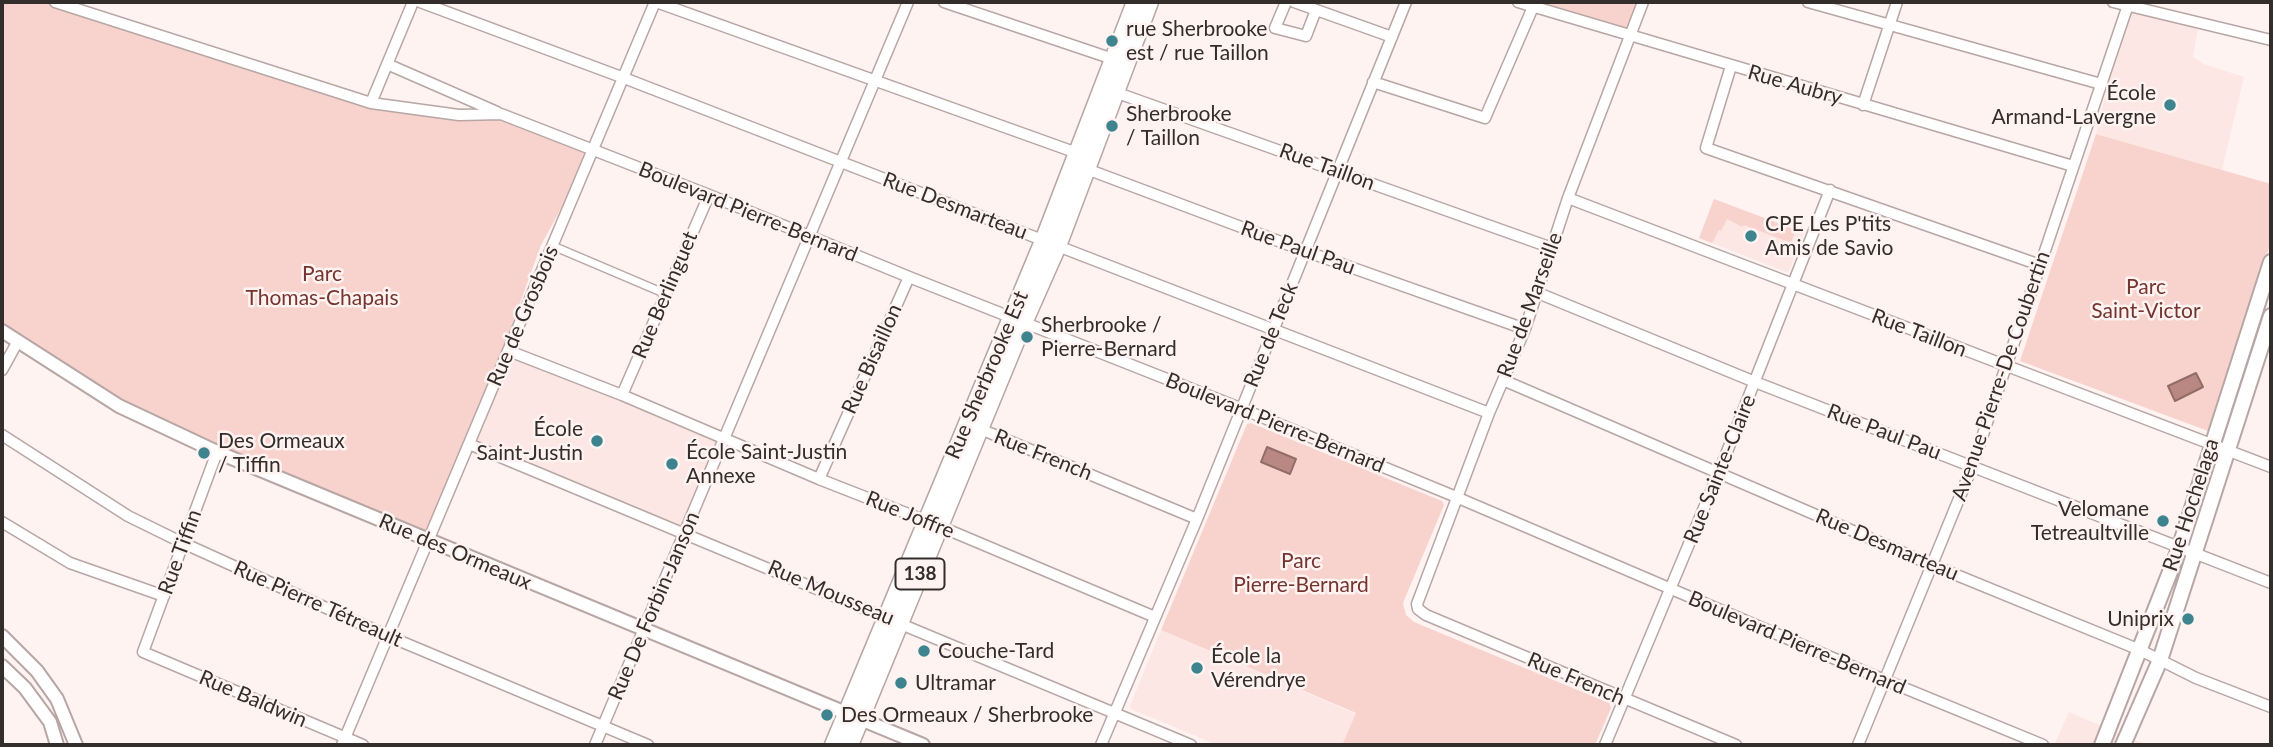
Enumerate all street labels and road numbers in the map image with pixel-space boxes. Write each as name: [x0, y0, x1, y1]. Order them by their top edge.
street label: Rue Aubry: [1745, 60, 1845, 110]
street label: Rue Taillon: [1276, 138, 1378, 196]
street label: Boulevard Pierre-Bernard: [635, 156, 861, 268]
street label: Rue Desmarteau: [879, 167, 1031, 245]
street label: Rue Paul Pau: [1237, 216, 1359, 280]
street label: Rue Berlinguet: [627, 228, 703, 362]
street label: Rue de Marseille: [1492, 229, 1568, 381]
street label: Rue de Grosbois: [482, 242, 564, 390]
street label: Avenue Pierre-De Coubertin: [1946, 248, 2056, 504]
street label: Rue de Teck: [1239, 279, 1303, 391]
street label: Rue Sherbrooke Est: [940, 287, 1034, 463]
street label: Rue Bisaillon: [837, 300, 907, 418]
street label: Rue Taillon: [1868, 303, 1970, 363]
street label: Boulevard Pierre-Bernard: [1162, 367, 1388, 479]
street label: Rue Sainte-Claire: [1679, 391, 1761, 547]
street label: Rue Paul Pau: [1823, 399, 1945, 465]
street label: Rue French: [990, 424, 1096, 486]
street label: Rue Hochelaga: [2158, 435, 2224, 575]
street label: Rue Joffre: [862, 486, 958, 544]
street label: Rue Desmarteau: [1812, 504, 1962, 586]
street label: Rue Tiffin: [153, 506, 207, 598]
street label: Rue des Ormeaux: [375, 508, 535, 596]
street label: Rue De Forbin-Janson: [603, 508, 705, 704]
street label: Rue Pierre Tétreault: [230, 555, 406, 653]
street label: Rue Mousseau: [764, 555, 898, 631]
road number: 138: [895, 558, 944, 590]
street label: Boulevard Pierre-Bernard: [1684, 586, 1910, 700]
street label: Rue French: [1523, 647, 1629, 711]
street label: Rue Baldwin: [195, 665, 311, 733]

